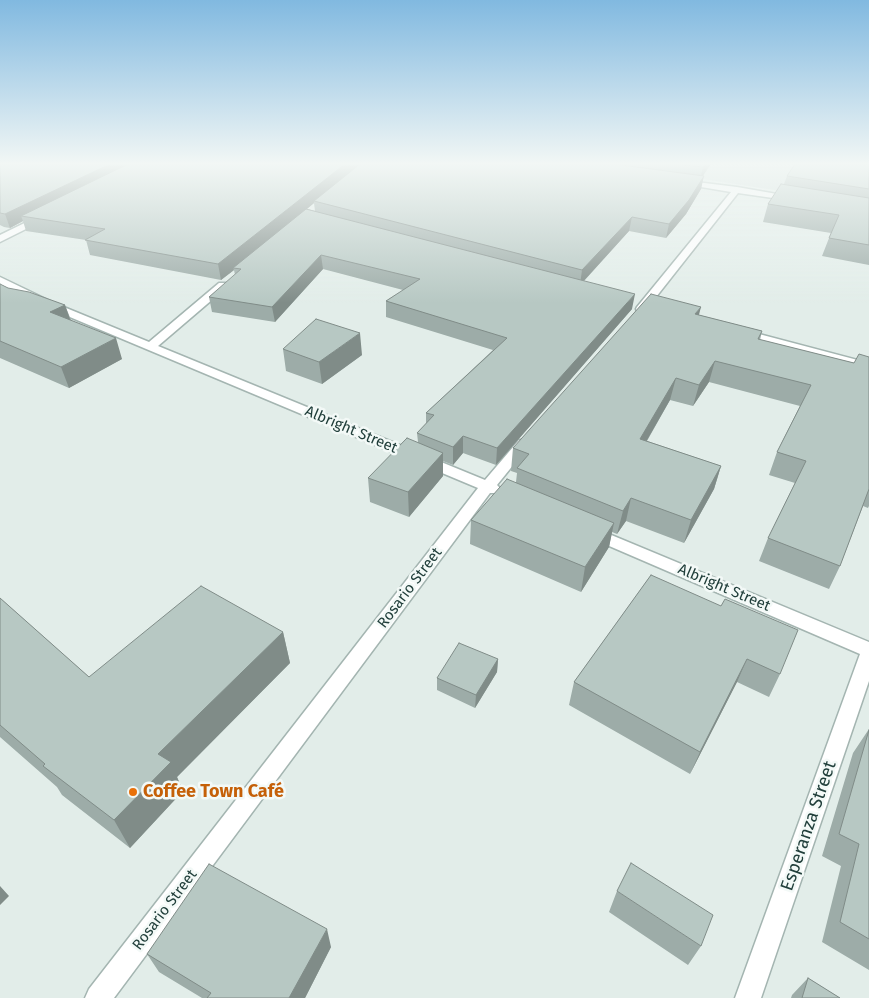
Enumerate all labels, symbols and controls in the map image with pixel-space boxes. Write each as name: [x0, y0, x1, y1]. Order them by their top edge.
street label: Albright Street: [302, 402, 400, 458]
street label: Rosario Street: [374, 544, 446, 632]
street label: Albright Street: [675, 560, 773, 616]
street label: Esperanza Street: [777, 758, 841, 894]
place label: Coffee Town Café: [143, 781, 284, 803]
marker: Coffee Town Café: [127, 786, 139, 798]
street label: Rosario Street: [129, 866, 201, 954]

